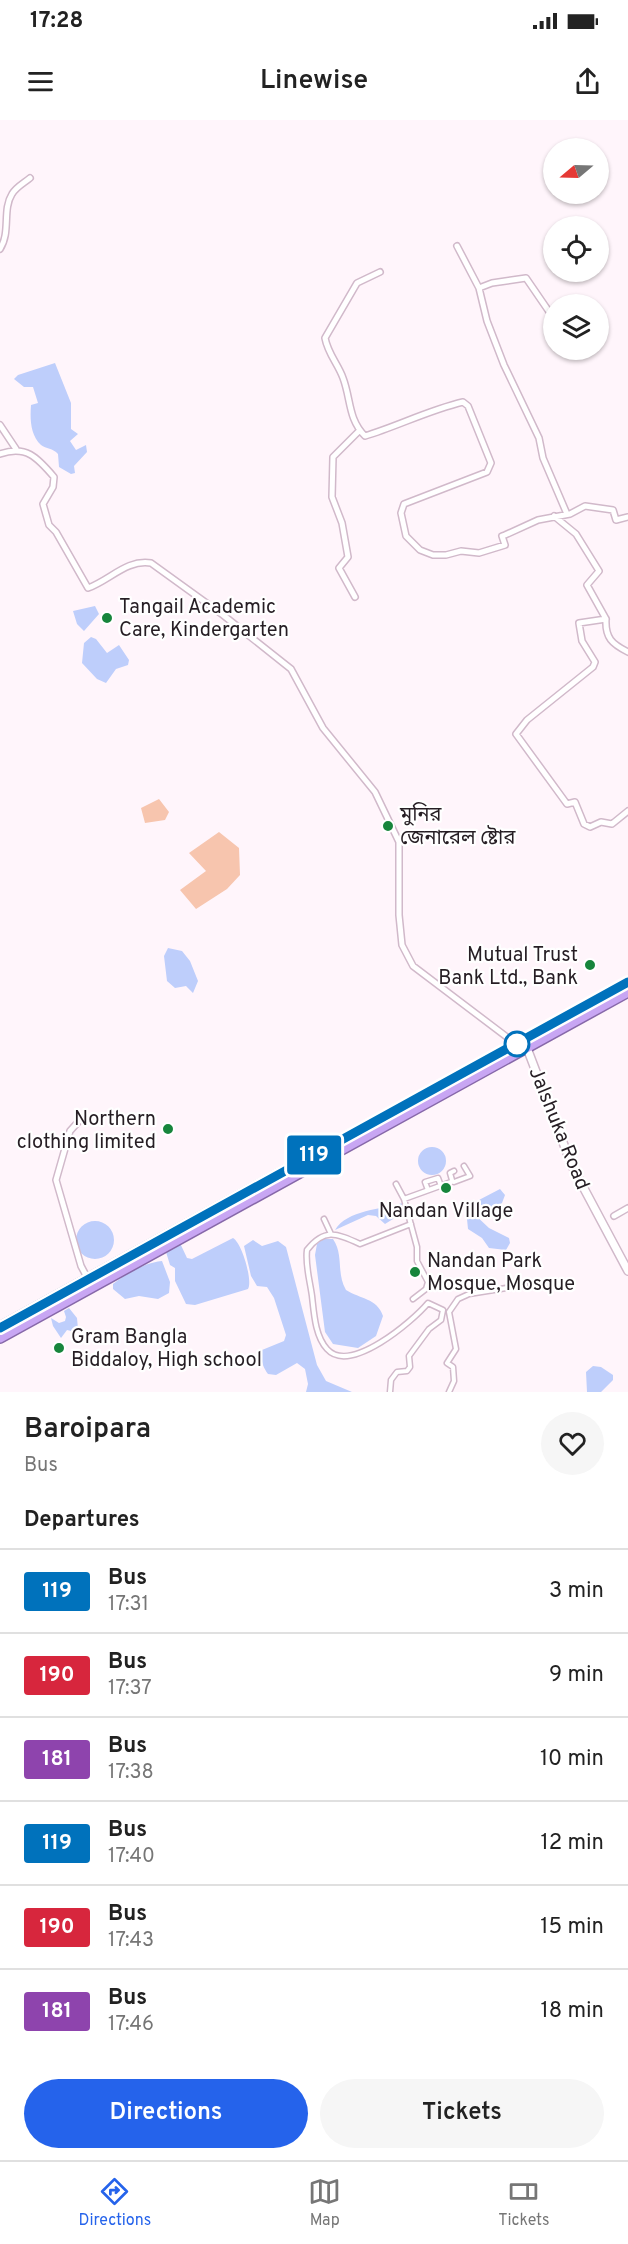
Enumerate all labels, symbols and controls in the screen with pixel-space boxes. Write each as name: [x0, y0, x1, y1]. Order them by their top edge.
text: 17:28: [30, 8, 83, 35]
text: Linewise: [260, 64, 368, 98]
icon: menu: [24, 65, 57, 98]
icon: share: [571, 65, 604, 98]
north arrow: [543, 138, 609, 204]
map controls: [543, 138, 609, 360]
button: locate: [543, 216, 609, 282]
button: layers: [543, 294, 609, 360]
place label: Tangail Academic Care, Kindergarten: [119, 595, 289, 644]
marker: Tangail Academic Care, Kindergarten: [100, 611, 114, 625]
place label: মুনির জেনারেল ষ্টোর: [399, 802, 516, 852]
marker: মুনির জেনারেল ষ্টোর: [381, 819, 395, 833]
place label: Mutual Trust Bank Ltd., Bank: [438, 943, 578, 992]
marker: Mutual Trust Bank Ltd., Bank: [583, 958, 597, 972]
unlabelled marker: [504, 1031, 530, 1057]
street label: Jalshuka Road: [522, 1064, 595, 1194]
place label: Northern clothing limited: [17, 1107, 156, 1156]
marker: Northern clothing limited: [161, 1122, 175, 1136]
line badge: 119: [280, 1136, 348, 1174]
text: 119: [299, 1142, 329, 1169]
marker: Nandan Village: [439, 1181, 453, 1195]
place label: Nandan Village: [379, 1199, 513, 1225]
place label: Nandan Park Mosque, Mosque: [427, 1249, 575, 1298]
marker: Nandan Park Mosque, Mosque: [408, 1265, 422, 1279]
place label: Gram Bangla Biddaloy, High school: [71, 1325, 262, 1374]
marker: Gram Bangla Biddaloy, High school: [52, 1341, 66, 1355]
text: Baroipara: [24, 1412, 151, 1448]
button: heart: [541, 1412, 604, 1475]
text: Bus: [24, 1453, 58, 1479]
text: Departures: [24, 1507, 140, 1534]
text: Bus: [108, 1565, 147, 1592]
text: 119: [42, 1578, 72, 1605]
text: 3 min: [549, 1578, 604, 1605]
text: 17:31: [108, 1592, 149, 1618]
text: Bus: [108, 1649, 147, 1676]
text: 190: [39, 1662, 75, 1689]
text: 9 min: [549, 1662, 604, 1689]
text: 17:37: [108, 1676, 152, 1702]
text: Bus: [108, 1733, 147, 1760]
text: 181: [42, 1746, 72, 1773]
text: 10 min: [540, 1746, 604, 1773]
text: 17:38: [108, 1760, 154, 1786]
text: Bus: [108, 1817, 147, 1844]
text: 119: [42, 1830, 72, 1857]
text: 12 min: [541, 1830, 604, 1857]
text: 17:40: [108, 1844, 155, 1870]
text: Bus: [108, 1901, 147, 1928]
text: 190: [39, 1914, 75, 1941]
text: 15 min: [540, 1914, 604, 1941]
text: 17:43: [108, 1928, 154, 1954]
text: Bus: [108, 1985, 147, 2012]
text: 181: [42, 1998, 72, 2025]
text: 18 min: [541, 1998, 604, 2025]
text: 17:46: [108, 2012, 154, 2038]
button: Directions: [24, 2079, 308, 2148]
button: Tickets: [320, 2079, 604, 2148]
tab: Directions: [79, 2175, 151, 2231]
tab: Map: [308, 2175, 341, 2231]
tab: Tickets: [498, 2175, 549, 2231]

